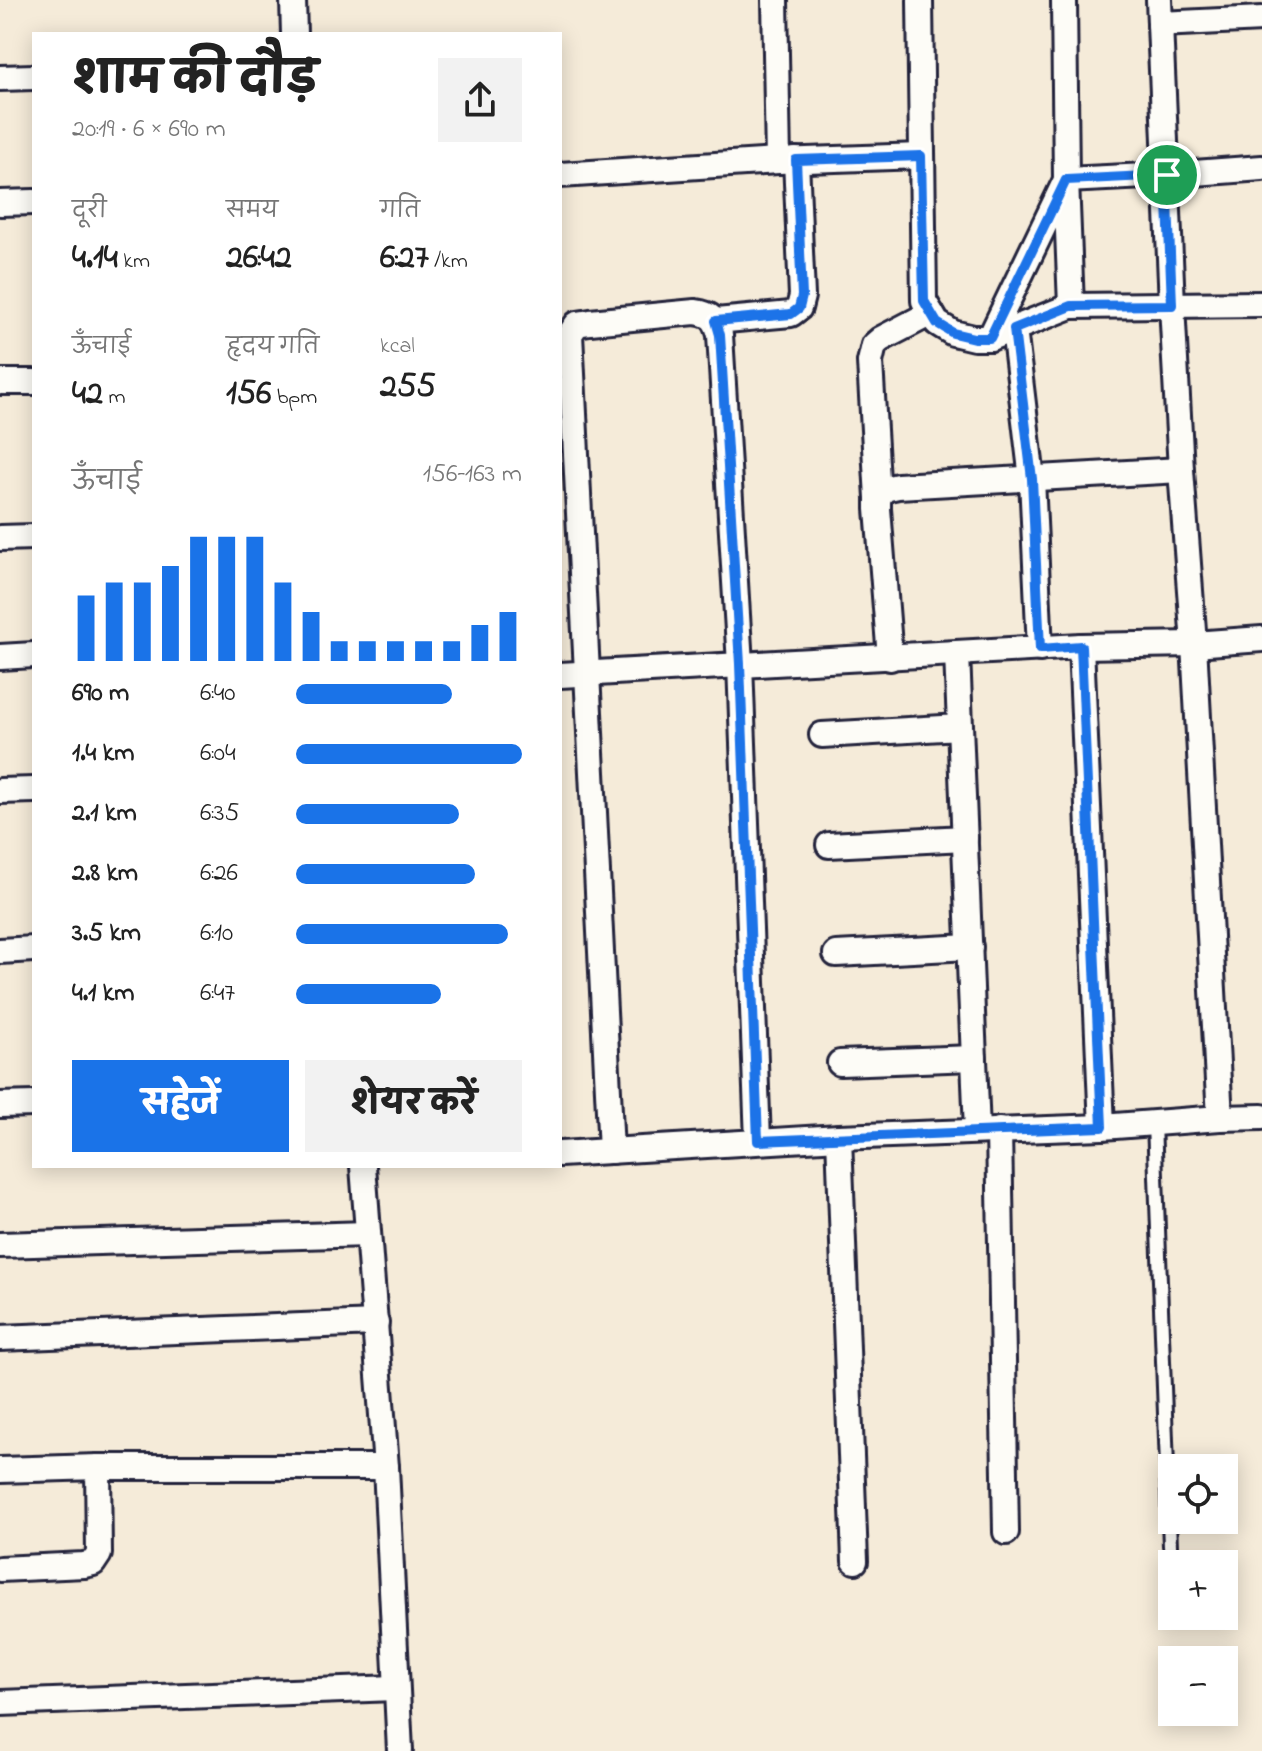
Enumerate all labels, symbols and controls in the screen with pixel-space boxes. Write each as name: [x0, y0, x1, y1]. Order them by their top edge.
text: शाम की दौड़: [72, 49, 318, 113]
button: share: [438, 58, 522, 142]
text: 20:19 · 6 × 690 m: [72, 111, 226, 149]
pin: [1133, 141, 1201, 209]
icon: arrive: [1145, 153, 1189, 197]
text: दूरी: [72, 196, 107, 228]
text: समय: [226, 196, 278, 228]
text: गति: [380, 196, 420, 228]
text: 4.14: [72, 234, 118, 284]
text: 26:42: [226, 234, 292, 284]
text: 6:27: [380, 234, 429, 284]
text: km: [118, 246, 150, 278]
text: /km: [429, 246, 468, 278]
text: kcal: [380, 331, 415, 363]
text: ऊँचाई: [72, 332, 131, 364]
text: हृदय गति: [226, 332, 319, 364]
text: 255: [380, 363, 436, 413]
text: 42: [72, 370, 103, 420]
text: 156: [226, 370, 271, 420]
text: m: [103, 382, 125, 414]
text: bpm: [271, 382, 317, 414]
text: 156–163 m: [423, 456, 522, 494]
text: ऊँचाई: [72, 464, 142, 502]
text: 690 m: [72, 675, 129, 713]
text: 6:40: [200, 675, 236, 713]
text: 1.4 km: [72, 735, 134, 773]
text: 6:04: [200, 735, 236, 773]
text: 2.1 km: [72, 795, 137, 833]
text: 6:35: [200, 795, 239, 833]
text: 2.8 km: [72, 855, 138, 893]
text: 6:26: [200, 855, 238, 893]
text: 3.5 km: [72, 915, 141, 953]
text: 6:10: [200, 915, 233, 953]
text: 4.1 km: [72, 975, 134, 1013]
text: 6:47: [200, 975, 235, 1013]
button: सहेजें: [72, 1060, 289, 1152]
button: शेयर करें: [305, 1060, 522, 1152]
map controls: [1158, 1454, 1238, 1726]
button: locate: [1158, 1454, 1238, 1534]
button: +: [1158, 1550, 1238, 1630]
button: −: [1158, 1646, 1238, 1726]

